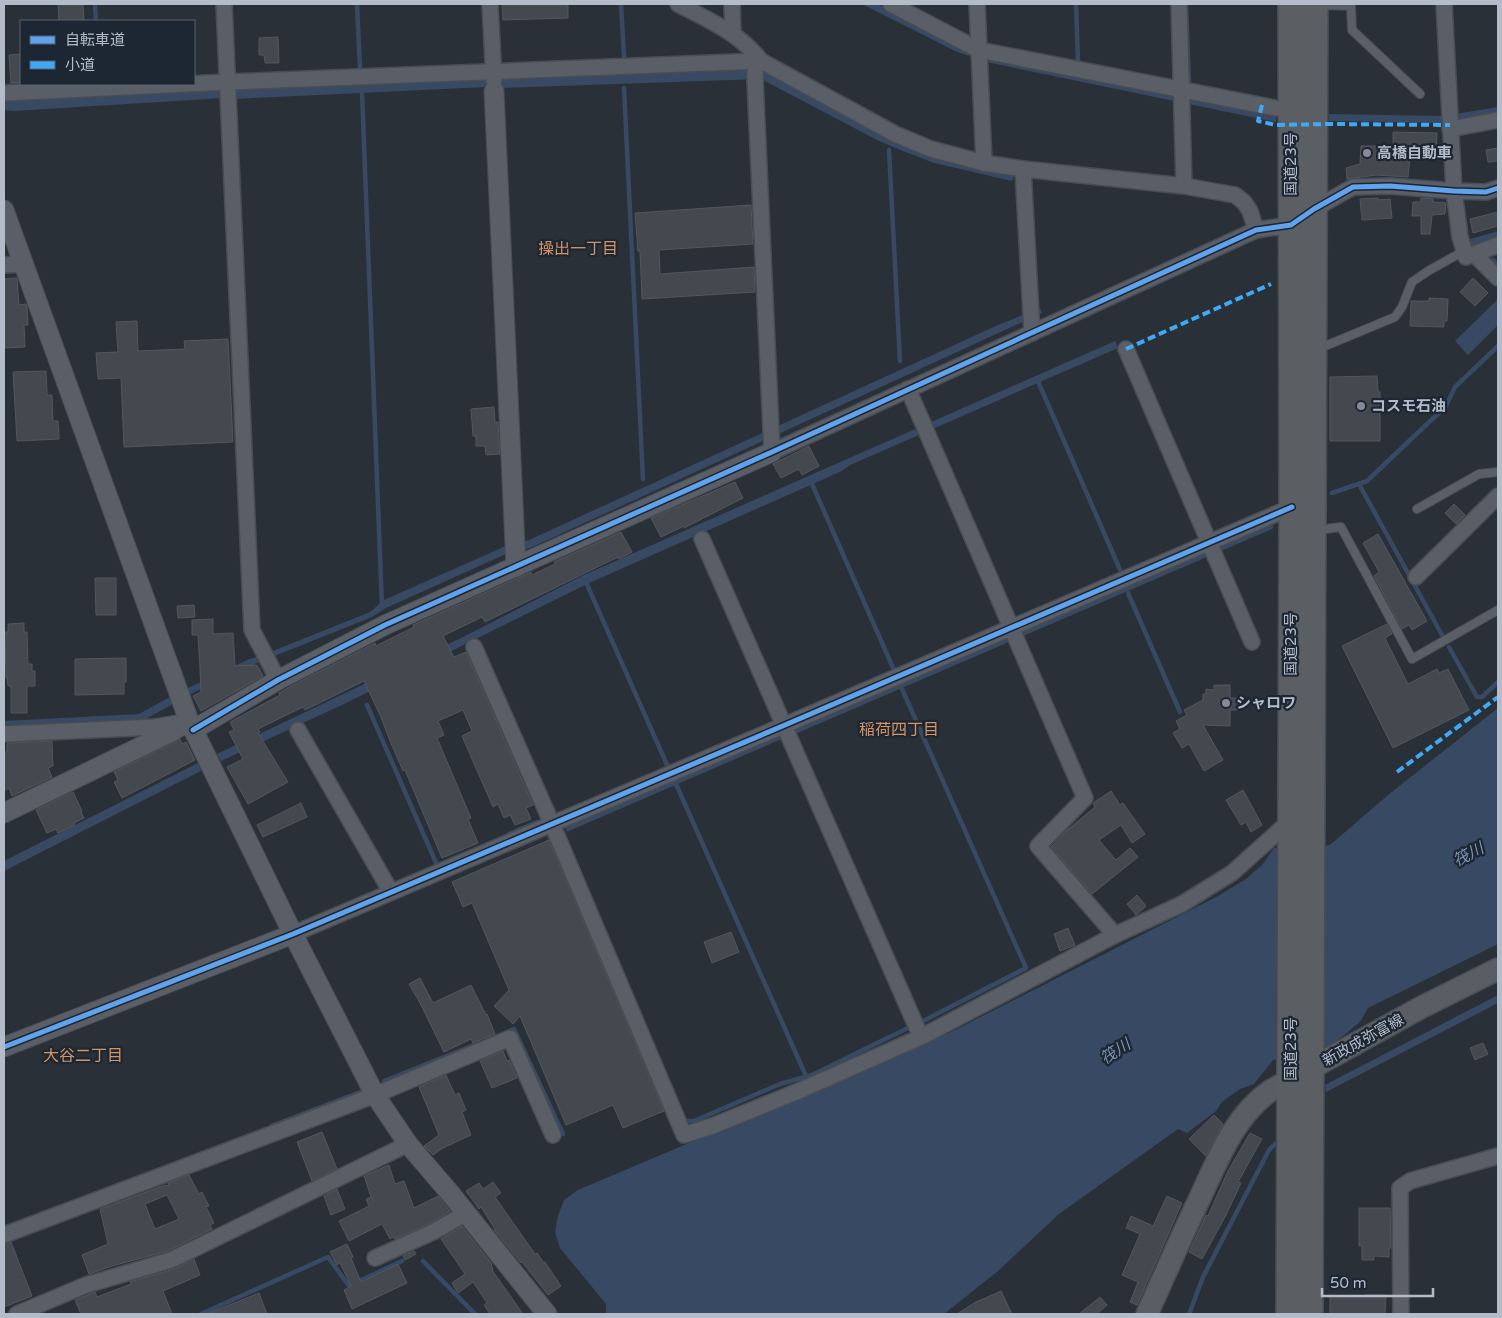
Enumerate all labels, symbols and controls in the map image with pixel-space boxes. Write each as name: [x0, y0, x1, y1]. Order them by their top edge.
legend: [20, 20, 195, 85]
text: 自転車道: [65, 31, 125, 49]
text: 小道: [65, 56, 95, 74]
street label: 国道23号: [1282, 132, 1300, 196]
place label: 高橋自動車: [1377, 144, 1452, 162]
marker: 高橋自動車: [1361, 147, 1373, 159]
district label: 操出一丁目: [538, 239, 618, 259]
place label: コスモ石油: [1371, 397, 1446, 415]
marker: コスモ石油: [1355, 400, 1367, 412]
street label: 国道23号: [1282, 612, 1300, 676]
place label: シャロワ: [1236, 694, 1296, 712]
marker: シャロワ: [1220, 697, 1232, 709]
district label: 稲荷四丁目: [859, 720, 939, 740]
water label: 筏川: [1450, 838, 1489, 871]
street label: 新政成弥富線: [1319, 1010, 1407, 1070]
street label: 国道23号: [1282, 1017, 1300, 1081]
water label: 筏川: [1097, 1034, 1136, 1069]
district label: 大谷二丁目: [43, 1046, 123, 1066]
scale bar: [1322, 1266, 1433, 1298]
text: 50 m: [1330, 1274, 1367, 1292]

